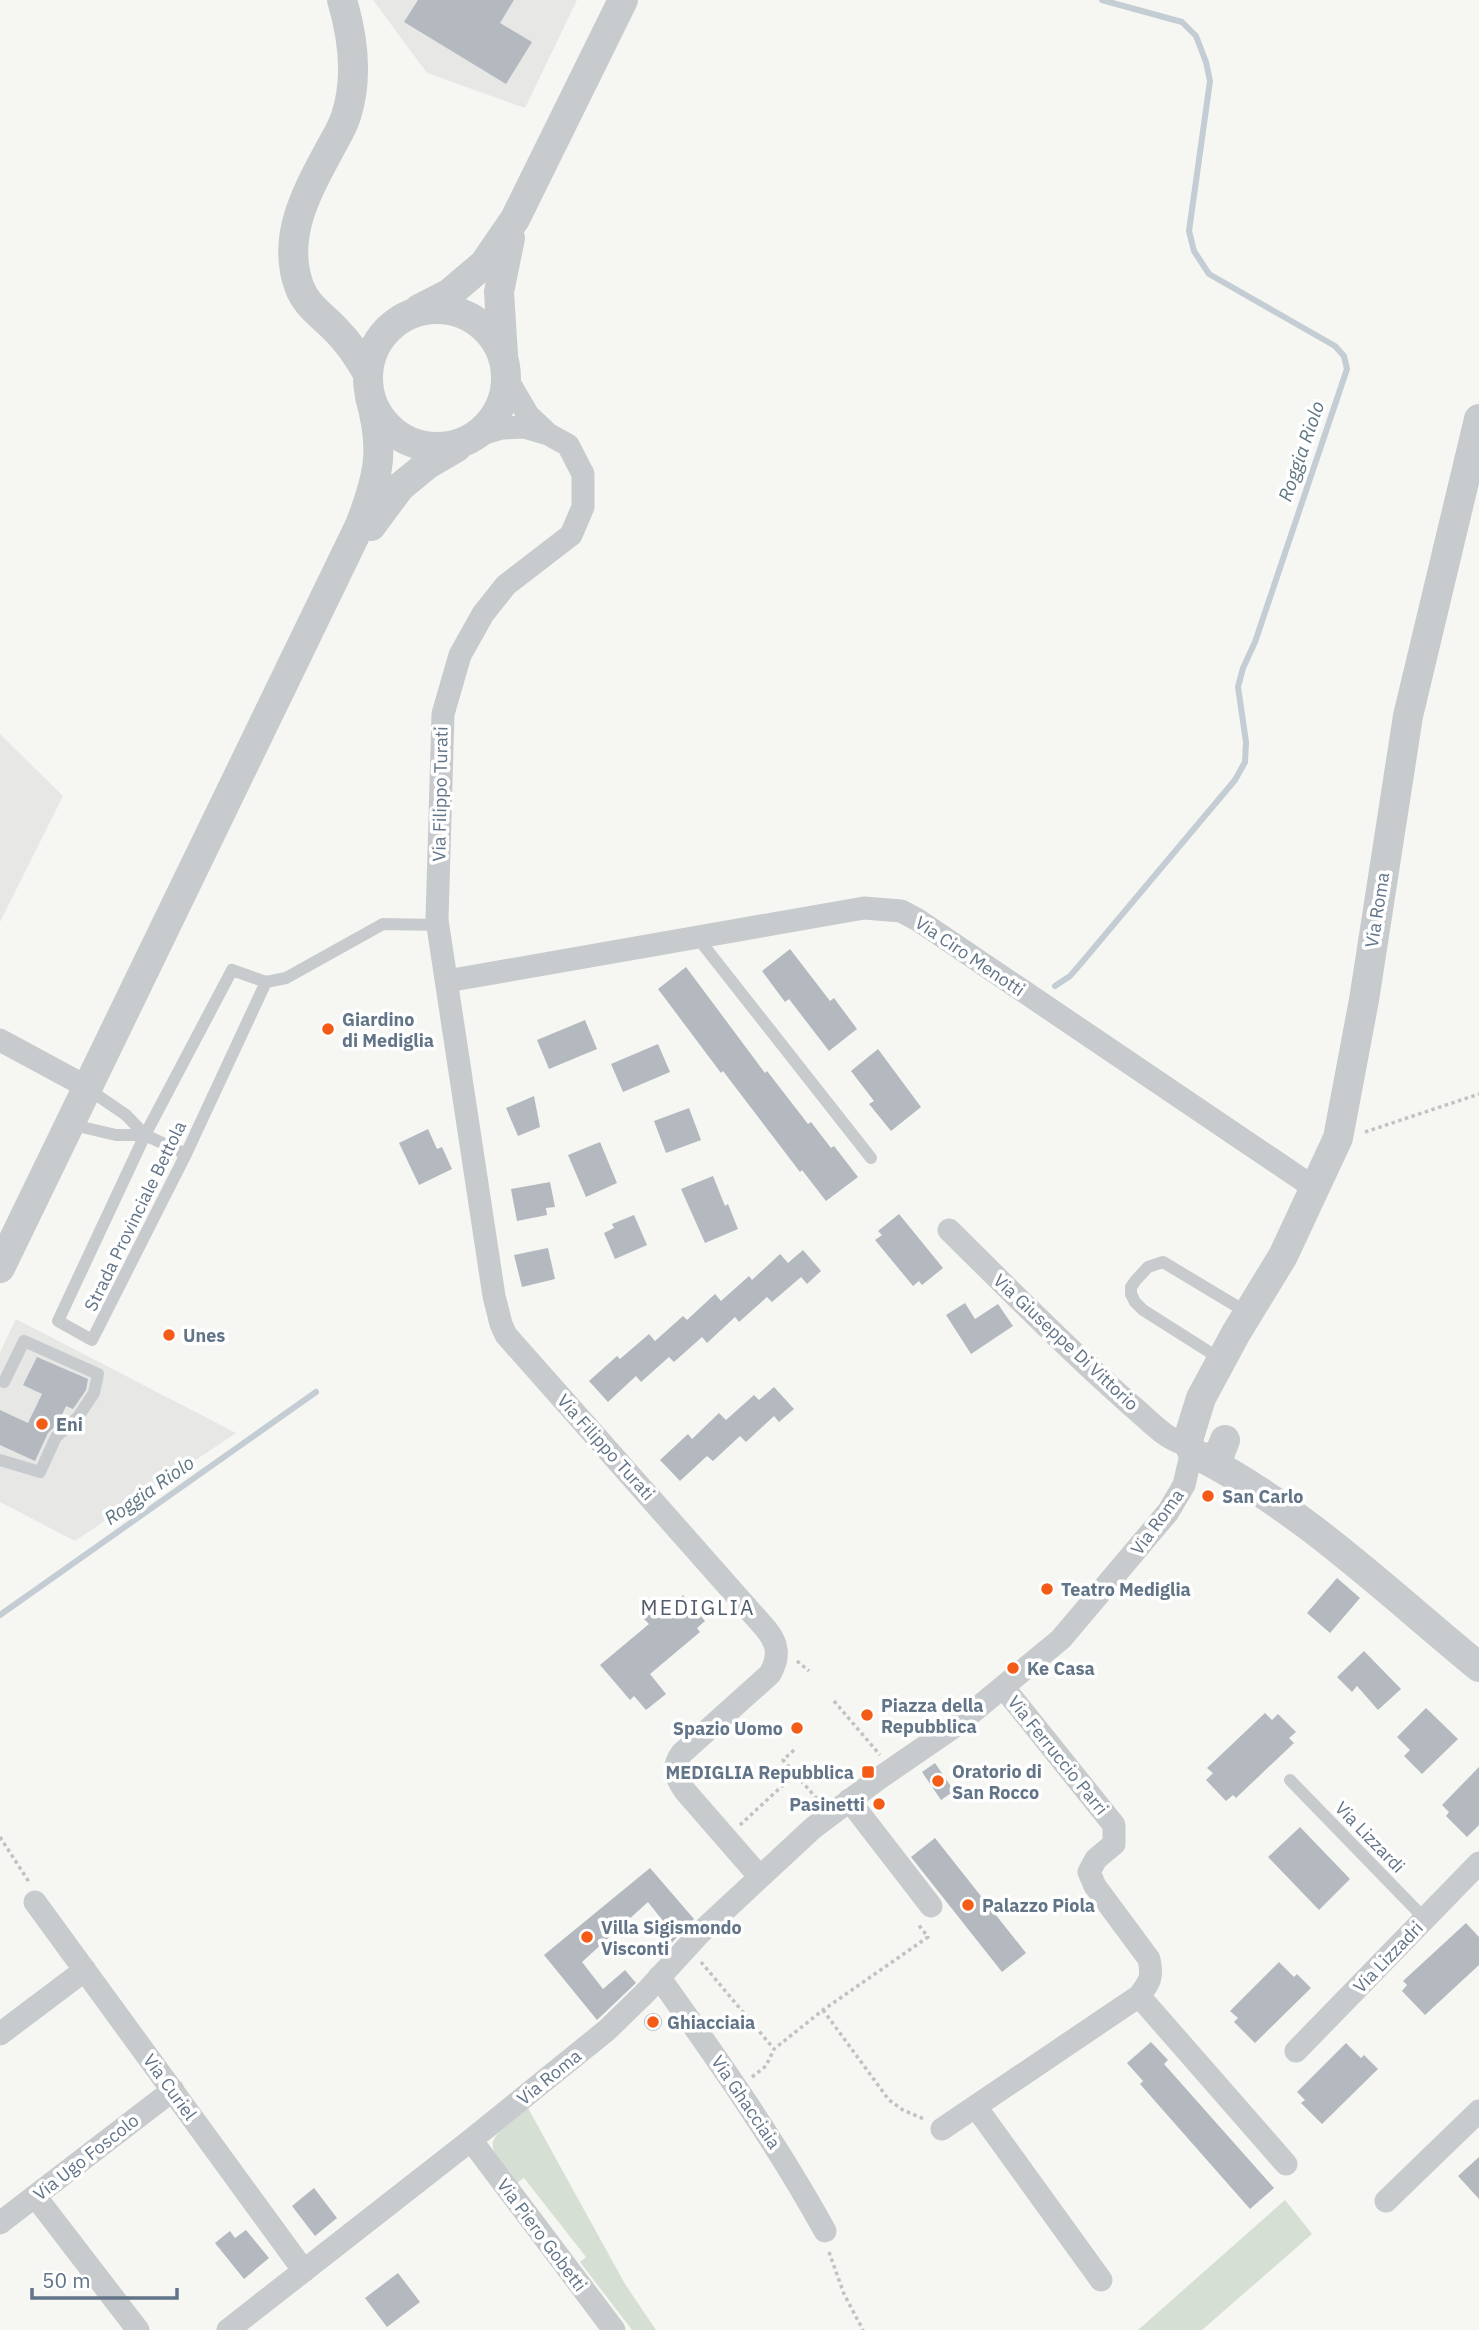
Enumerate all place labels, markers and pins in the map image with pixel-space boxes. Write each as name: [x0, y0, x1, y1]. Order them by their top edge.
place label: Giardino di Mediglia: [342, 1008, 434, 1052]
marker: Giardino di Mediglia: [320, 1021, 336, 1037]
place label: Unes: [183, 1324, 225, 1347]
marker: Unes: [161, 1327, 177, 1343]
place label: Eni: [56, 1413, 83, 1436]
marker: Eni: [34, 1416, 50, 1432]
place label: San Carlo: [1222, 1485, 1303, 1508]
marker: San Carlo: [1200, 1488, 1216, 1504]
place label: Teatro Mediglia: [1061, 1578, 1191, 1601]
marker: Teatro Mediglia: [1039, 1581, 1055, 1597]
place label: Ke Casa: [1027, 1657, 1095, 1680]
marker: Ke Casa: [1005, 1660, 1021, 1676]
place label: Piazza della Repubblica: [881, 1694, 983, 1738]
marker: Piazza della Repubblica: [859, 1707, 875, 1723]
place label: Spazio Uomo: [673, 1717, 783, 1740]
marker: Spazio Uomo: [789, 1720, 805, 1736]
place label: Oratorio di San Rocco: [952, 1760, 1042, 1804]
place label: MEDIGLIA Repubblica: [665, 1761, 854, 1784]
marker: MEDIGLIA Repubblica: [860, 1764, 876, 1780]
marker: Oratorio di San Rocco: [930, 1773, 946, 1789]
place label: Pasinetti: [789, 1793, 865, 1816]
marker: Pasinetti: [871, 1796, 887, 1812]
place label: Palazzo Piola: [982, 1894, 1095, 1917]
marker: Palazzo Piola: [960, 1897, 976, 1913]
place label: Villa Sigismondo Visconti: [601, 1916, 742, 1960]
marker: Villa Sigismondo Visconti: [579, 1929, 595, 1945]
place label: Ghiacciaia: [667, 2011, 755, 2034]
marker: Ghiacciaia: [645, 2014, 661, 2030]

